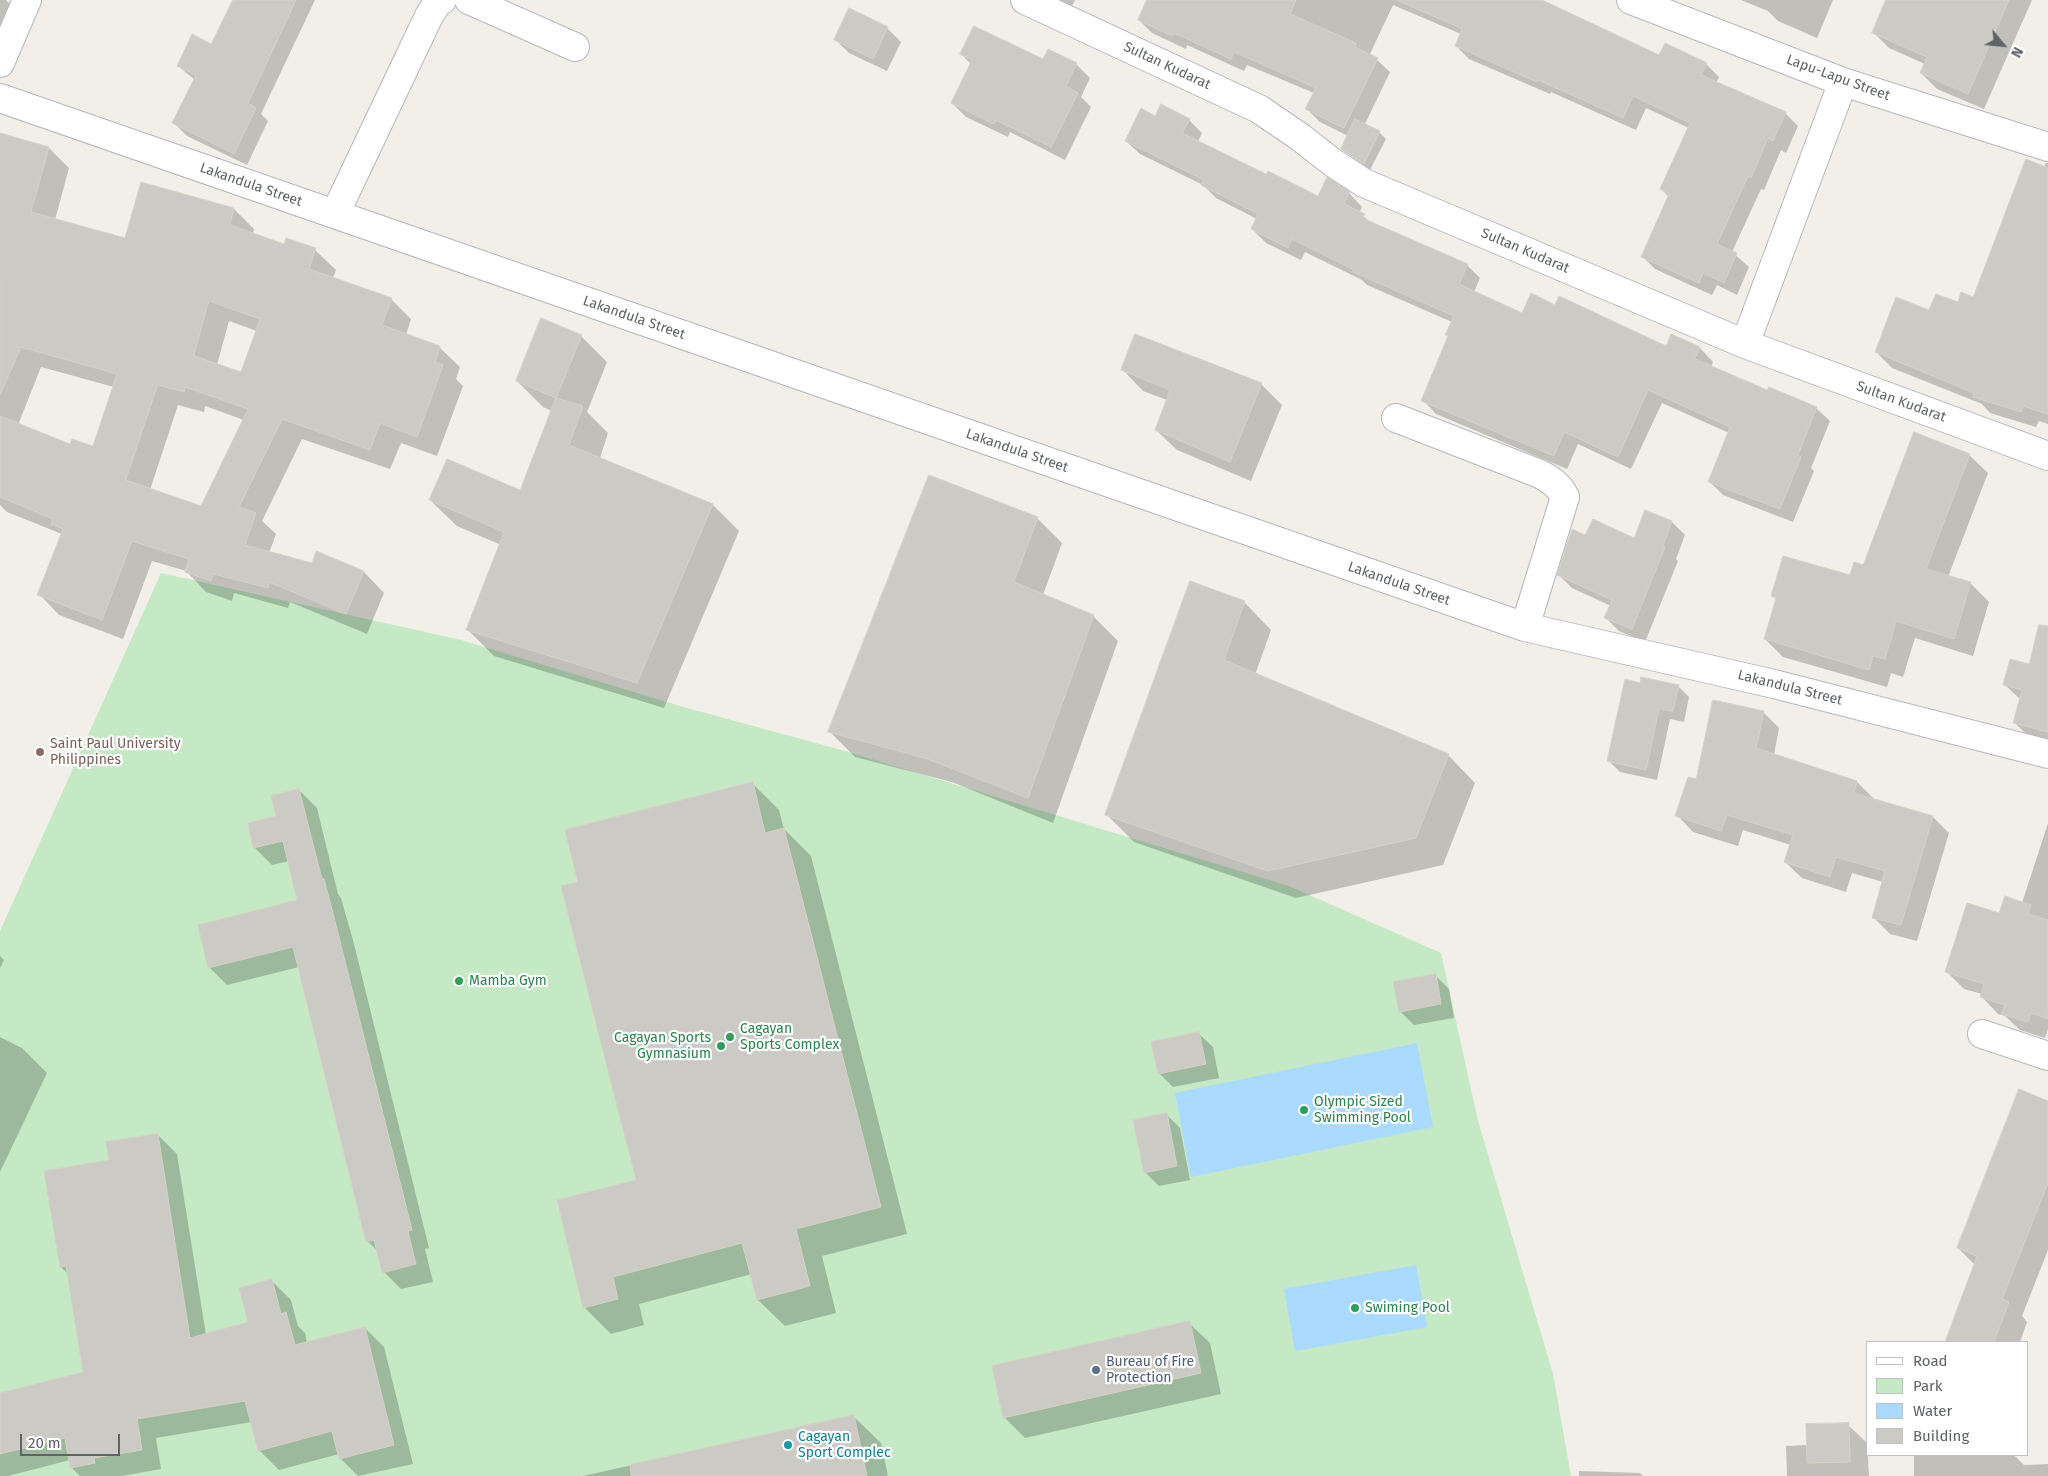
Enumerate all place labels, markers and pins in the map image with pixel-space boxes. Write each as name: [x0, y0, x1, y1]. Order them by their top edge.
place label: Saint Paul University Philippines: [50, 736, 181, 769]
marker: Saint Paul University Philippines: [34, 746, 46, 758]
place label: Mamba Gym: [469, 973, 547, 989]
marker: Mamba Gym: [453, 975, 465, 987]
place label: Cagayan Sports Complex: [740, 1021, 839, 1054]
place label: Cagayan Sports Gymnasium: [614, 1030, 711, 1062]
marker: Cagayan Sports Complex: [724, 1031, 736, 1043]
marker: Cagayan Sports Gymnasium: [715, 1040, 727, 1052]
place label: Olympic Sized Swimming Pool: [1314, 1094, 1411, 1126]
marker: Olympic Sized Swimming Pool: [1298, 1104, 1310, 1116]
place label: Swiming Pool: [1365, 1300, 1450, 1316]
marker: Swiming Pool: [1349, 1302, 1361, 1314]
place label: Bureau of Fire Protection: [1106, 1354, 1194, 1386]
marker: Bureau of Fire Protection: [1090, 1364, 1102, 1376]
place label: Cagayan Sport Complec: [798, 1429, 891, 1461]
marker: Cagayan Sport Complec: [782, 1439, 794, 1451]

